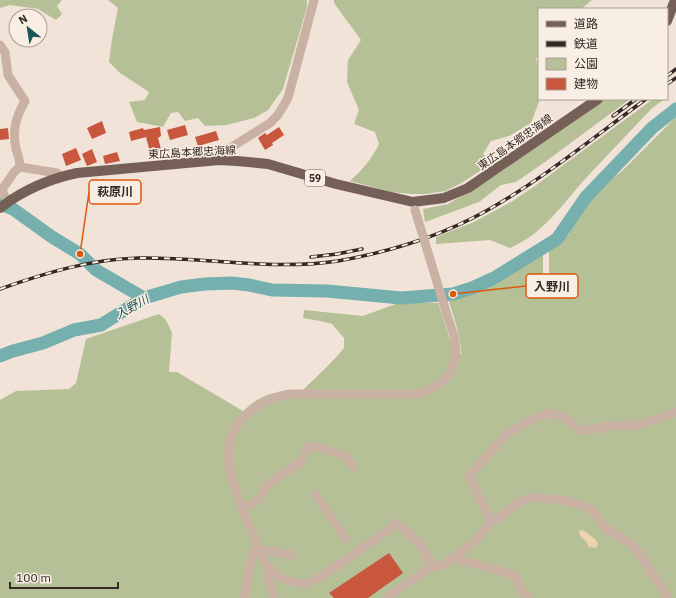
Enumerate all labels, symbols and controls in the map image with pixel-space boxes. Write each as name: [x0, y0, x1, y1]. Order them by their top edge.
north arrow: [8, 8, 48, 48]
legend: [538, 8, 668, 100]
text: N: [16, 11, 30, 27]
text: 道路: [574, 16, 598, 31]
text: 鉄道: [574, 36, 598, 51]
text: 公園: [574, 56, 598, 71]
text: 建物: [574, 76, 598, 91]
street label: 東広島本郷忠海線: [475, 111, 555, 173]
street label: 東広島本郷忠海線: [148, 143, 236, 161]
road number: 59: [305, 170, 325, 186]
callout: 萩原川: [89, 180, 141, 204]
text: 萩原川: [97, 184, 133, 199]
callout: 入野川: [526, 274, 578, 298]
text: 入野川: [534, 279, 570, 294]
water label: 入野川: [112, 290, 153, 322]
scale bar: [10, 564, 118, 590]
text: 100 m: [16, 570, 51, 585]

